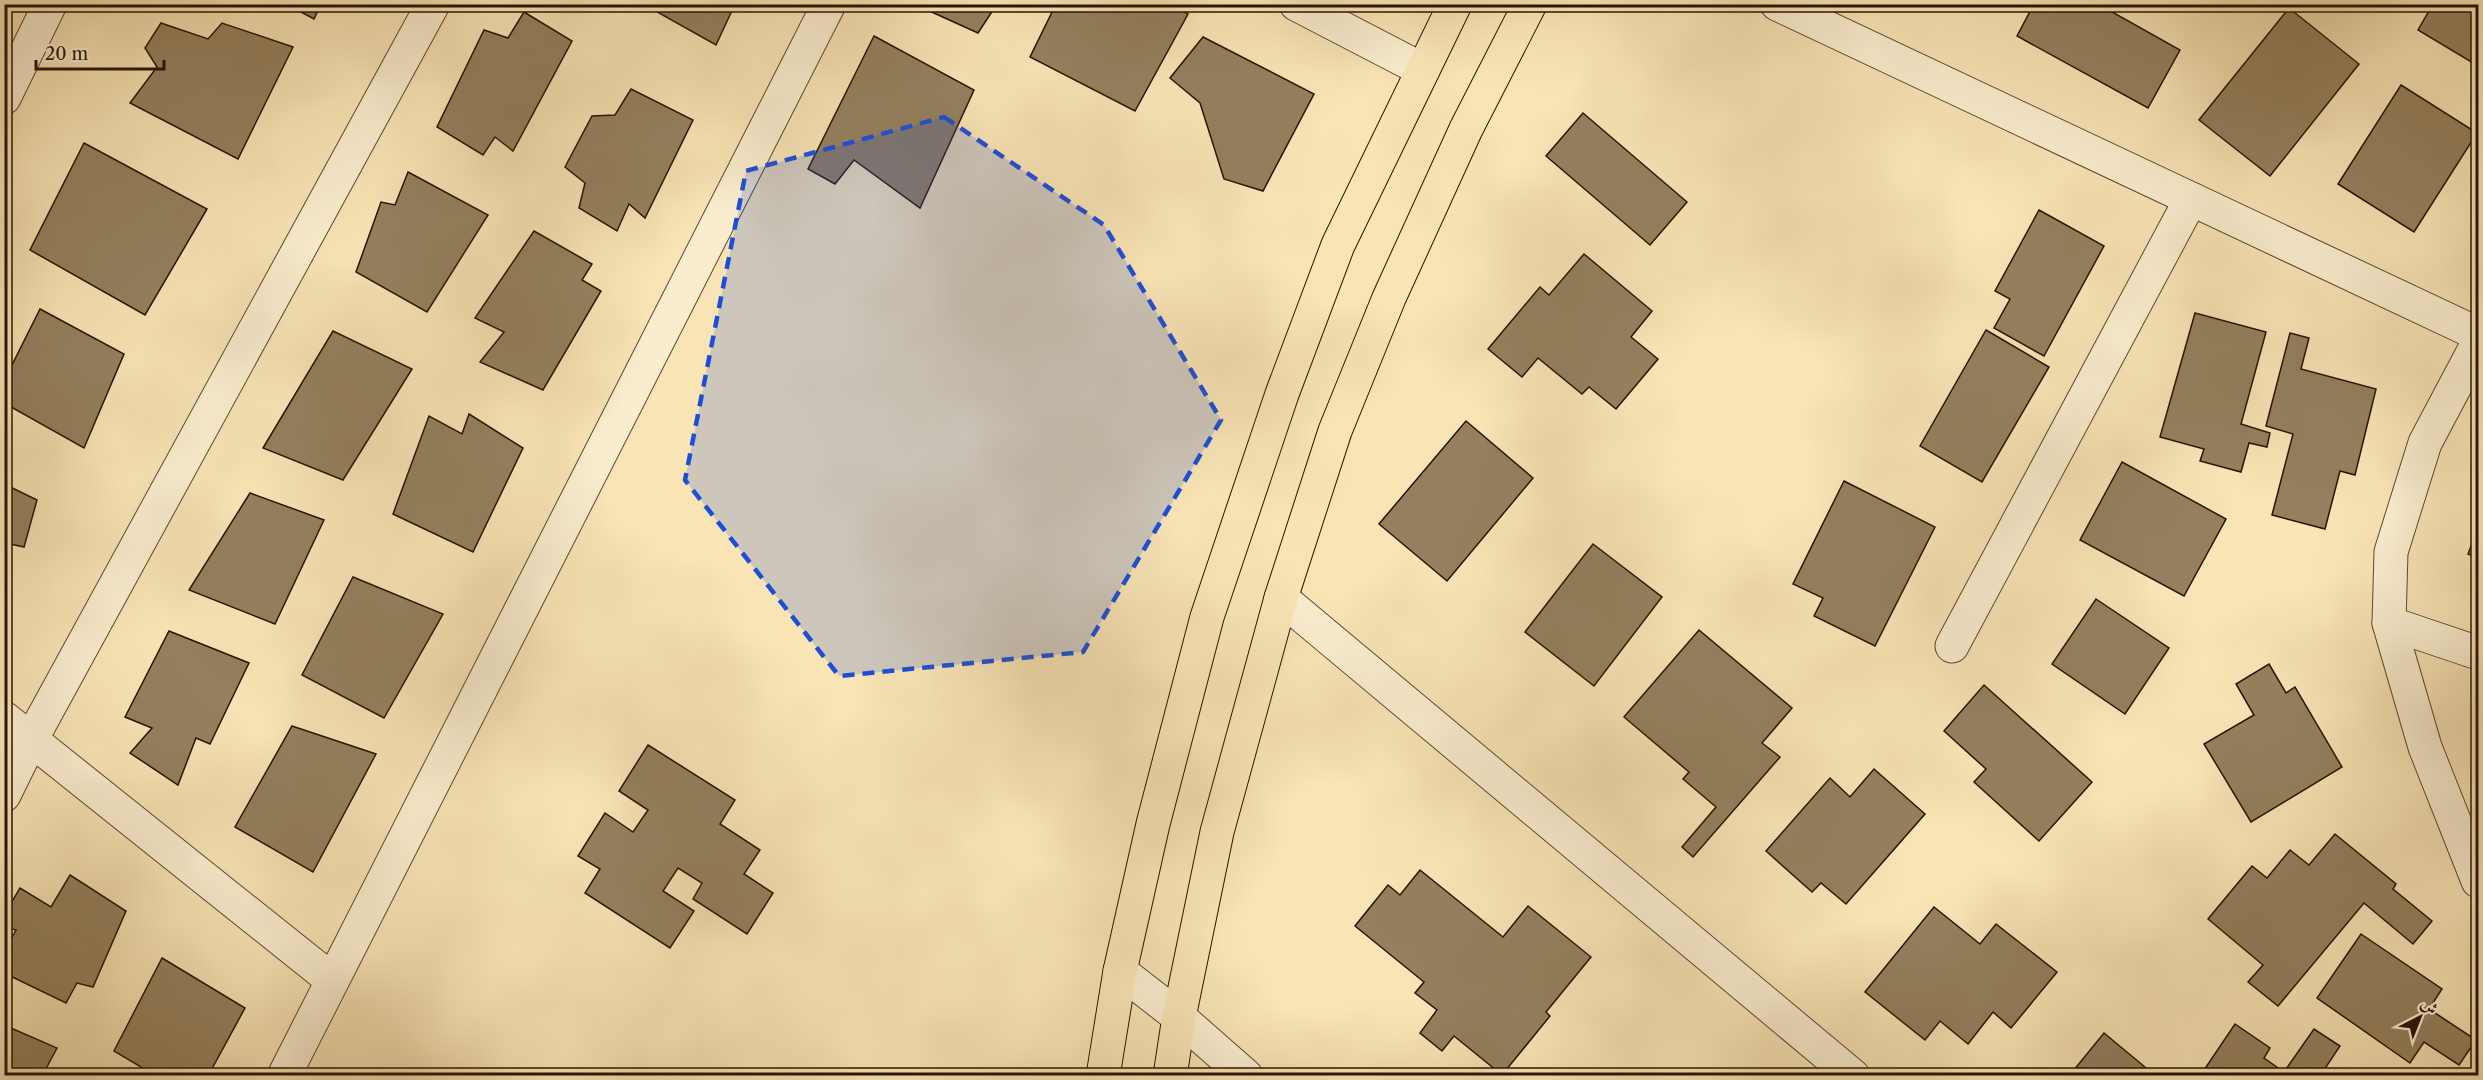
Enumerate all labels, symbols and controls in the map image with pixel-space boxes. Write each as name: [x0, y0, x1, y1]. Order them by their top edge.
scale bar: [36, 33, 164, 71]
text: 20 m: [45, 43, 89, 65]
north arrow: [2390, 987, 2450, 1047]
text: ش: [2417, 993, 2443, 1019]

